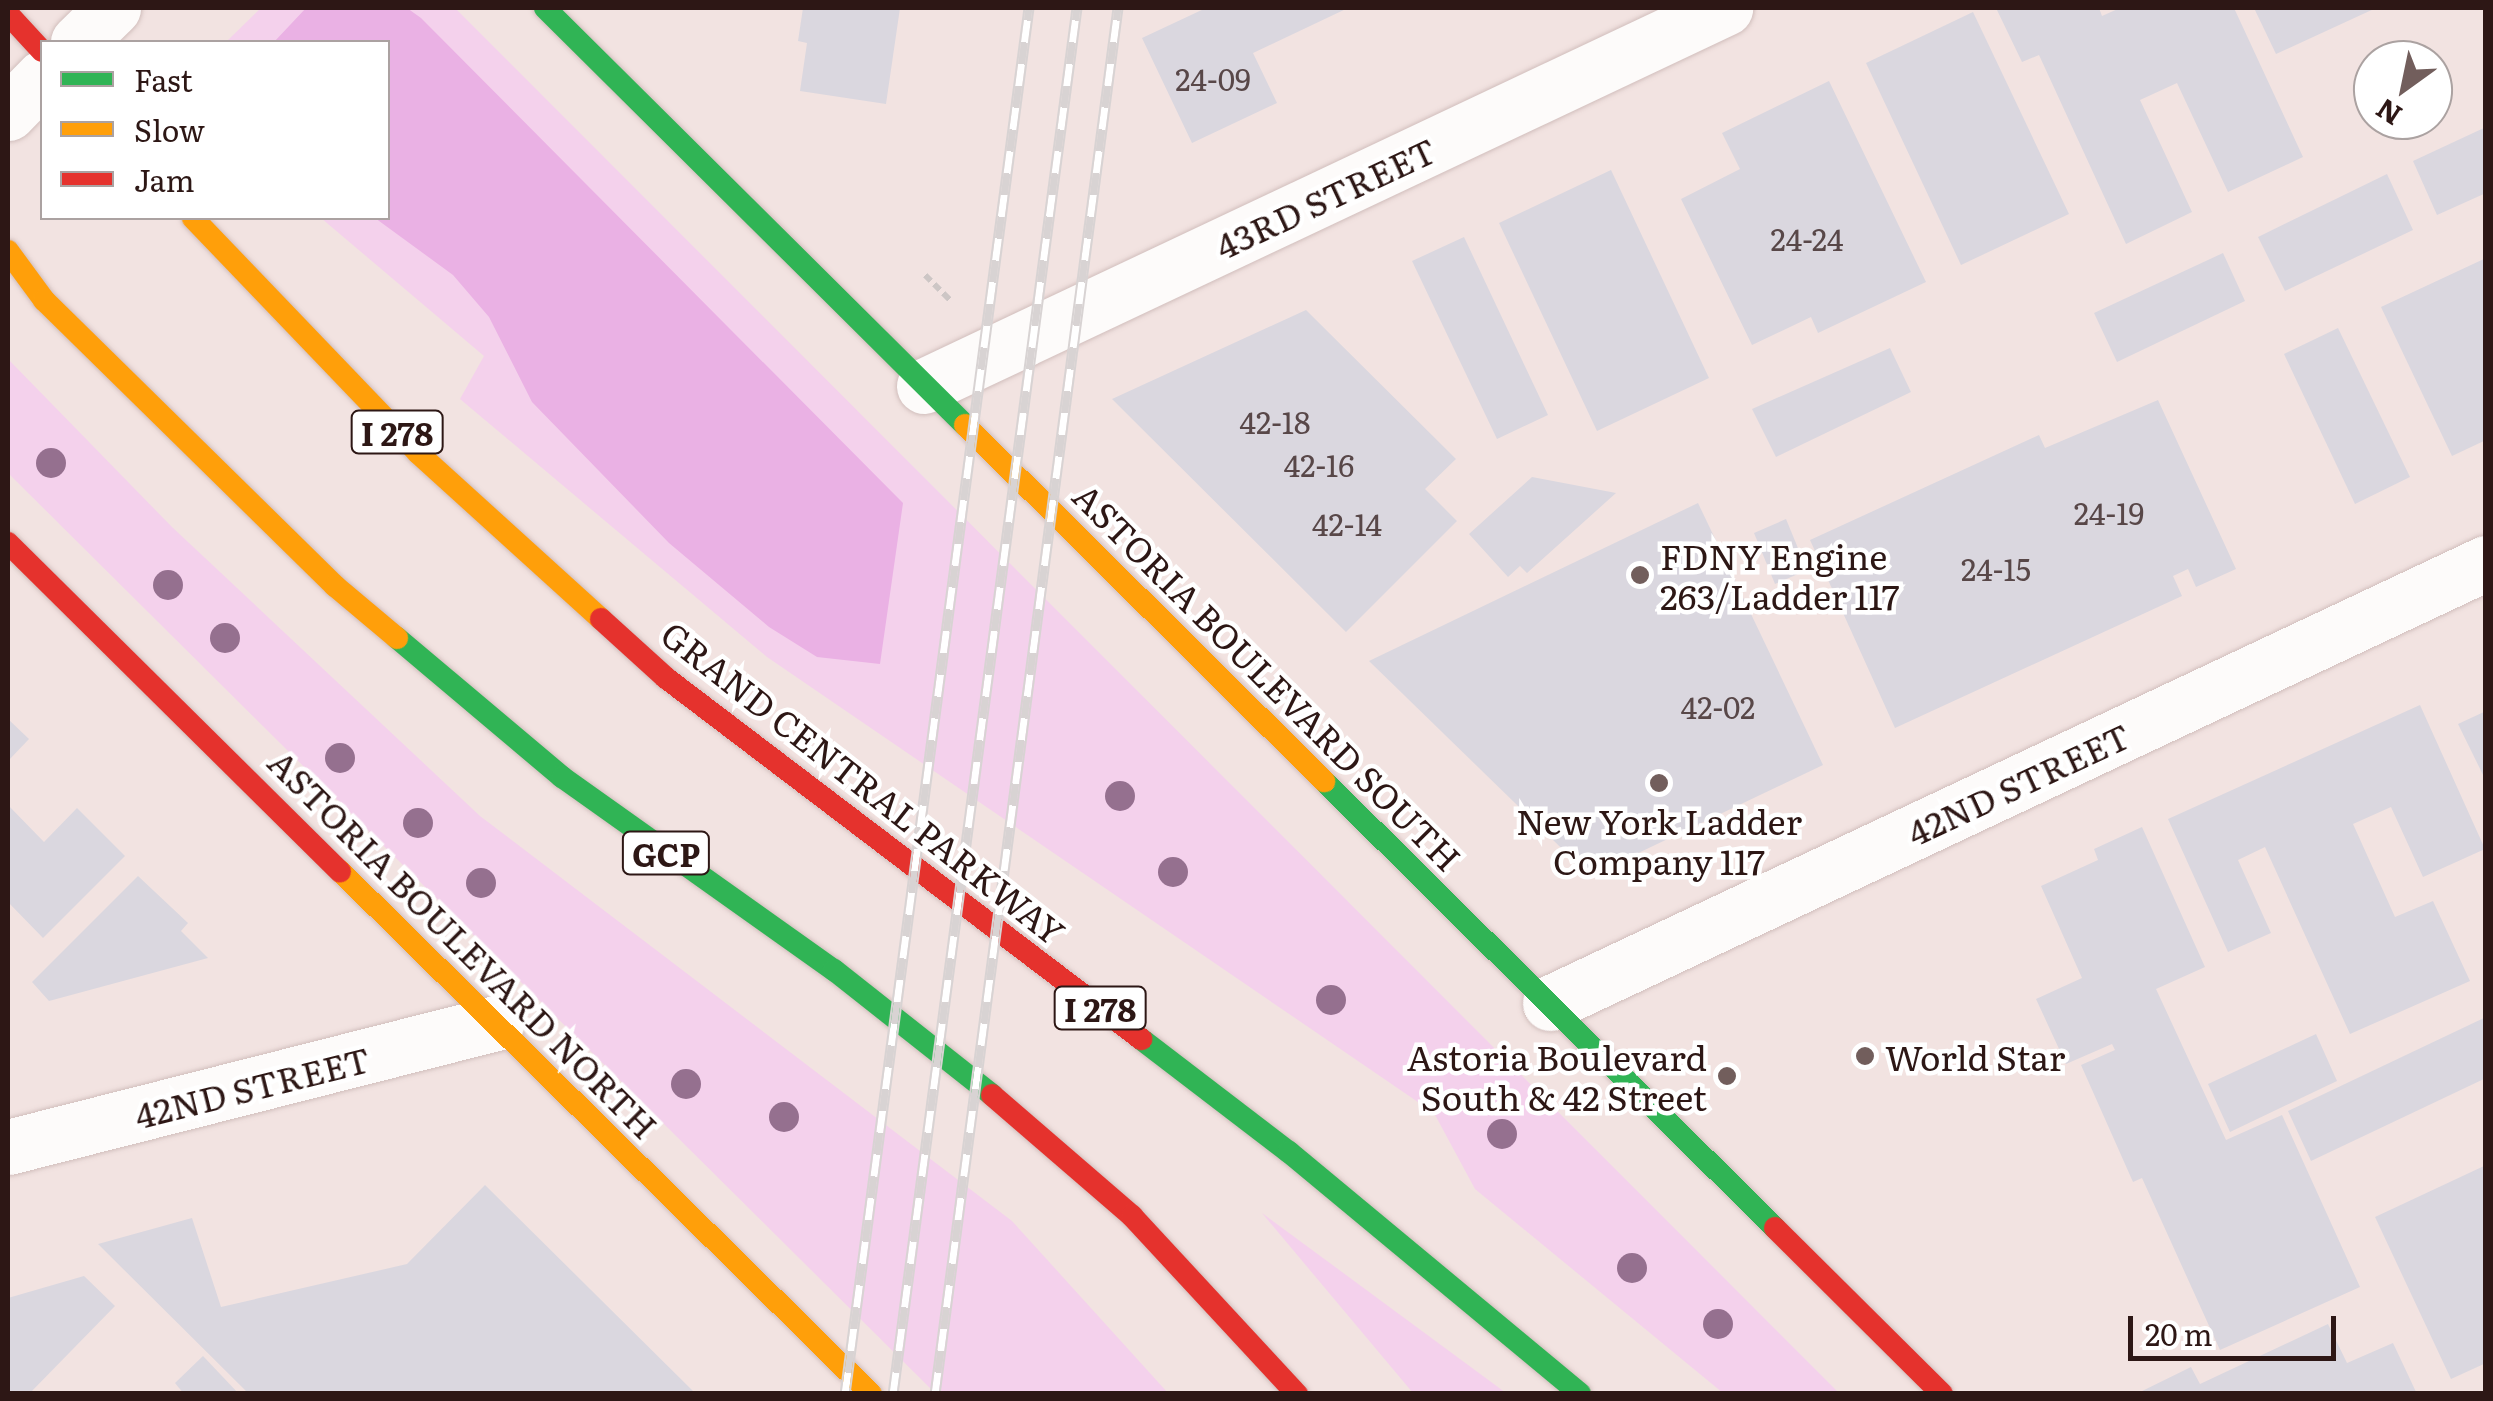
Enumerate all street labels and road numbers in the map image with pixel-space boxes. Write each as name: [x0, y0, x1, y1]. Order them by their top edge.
street label: 43RD STREET: [1208, 128, 1442, 266]
road number: I 278: [350, 405, 444, 459]
street label: ASTORIA BOULEVARD SOUTH: [1066, 474, 1470, 878]
street label: GRAND CENTRAL PARKWAY: [654, 612, 1074, 952]
street label: 42ND STREET: [1900, 713, 2136, 853]
street label: ASTORIA BOULEVARD NORTH: [261, 740, 667, 1146]
road number: GCP: [621, 826, 711, 880]
road number: I 278: [1052, 981, 1148, 1035]
street label: 42ND STREET: [130, 1036, 374, 1136]

